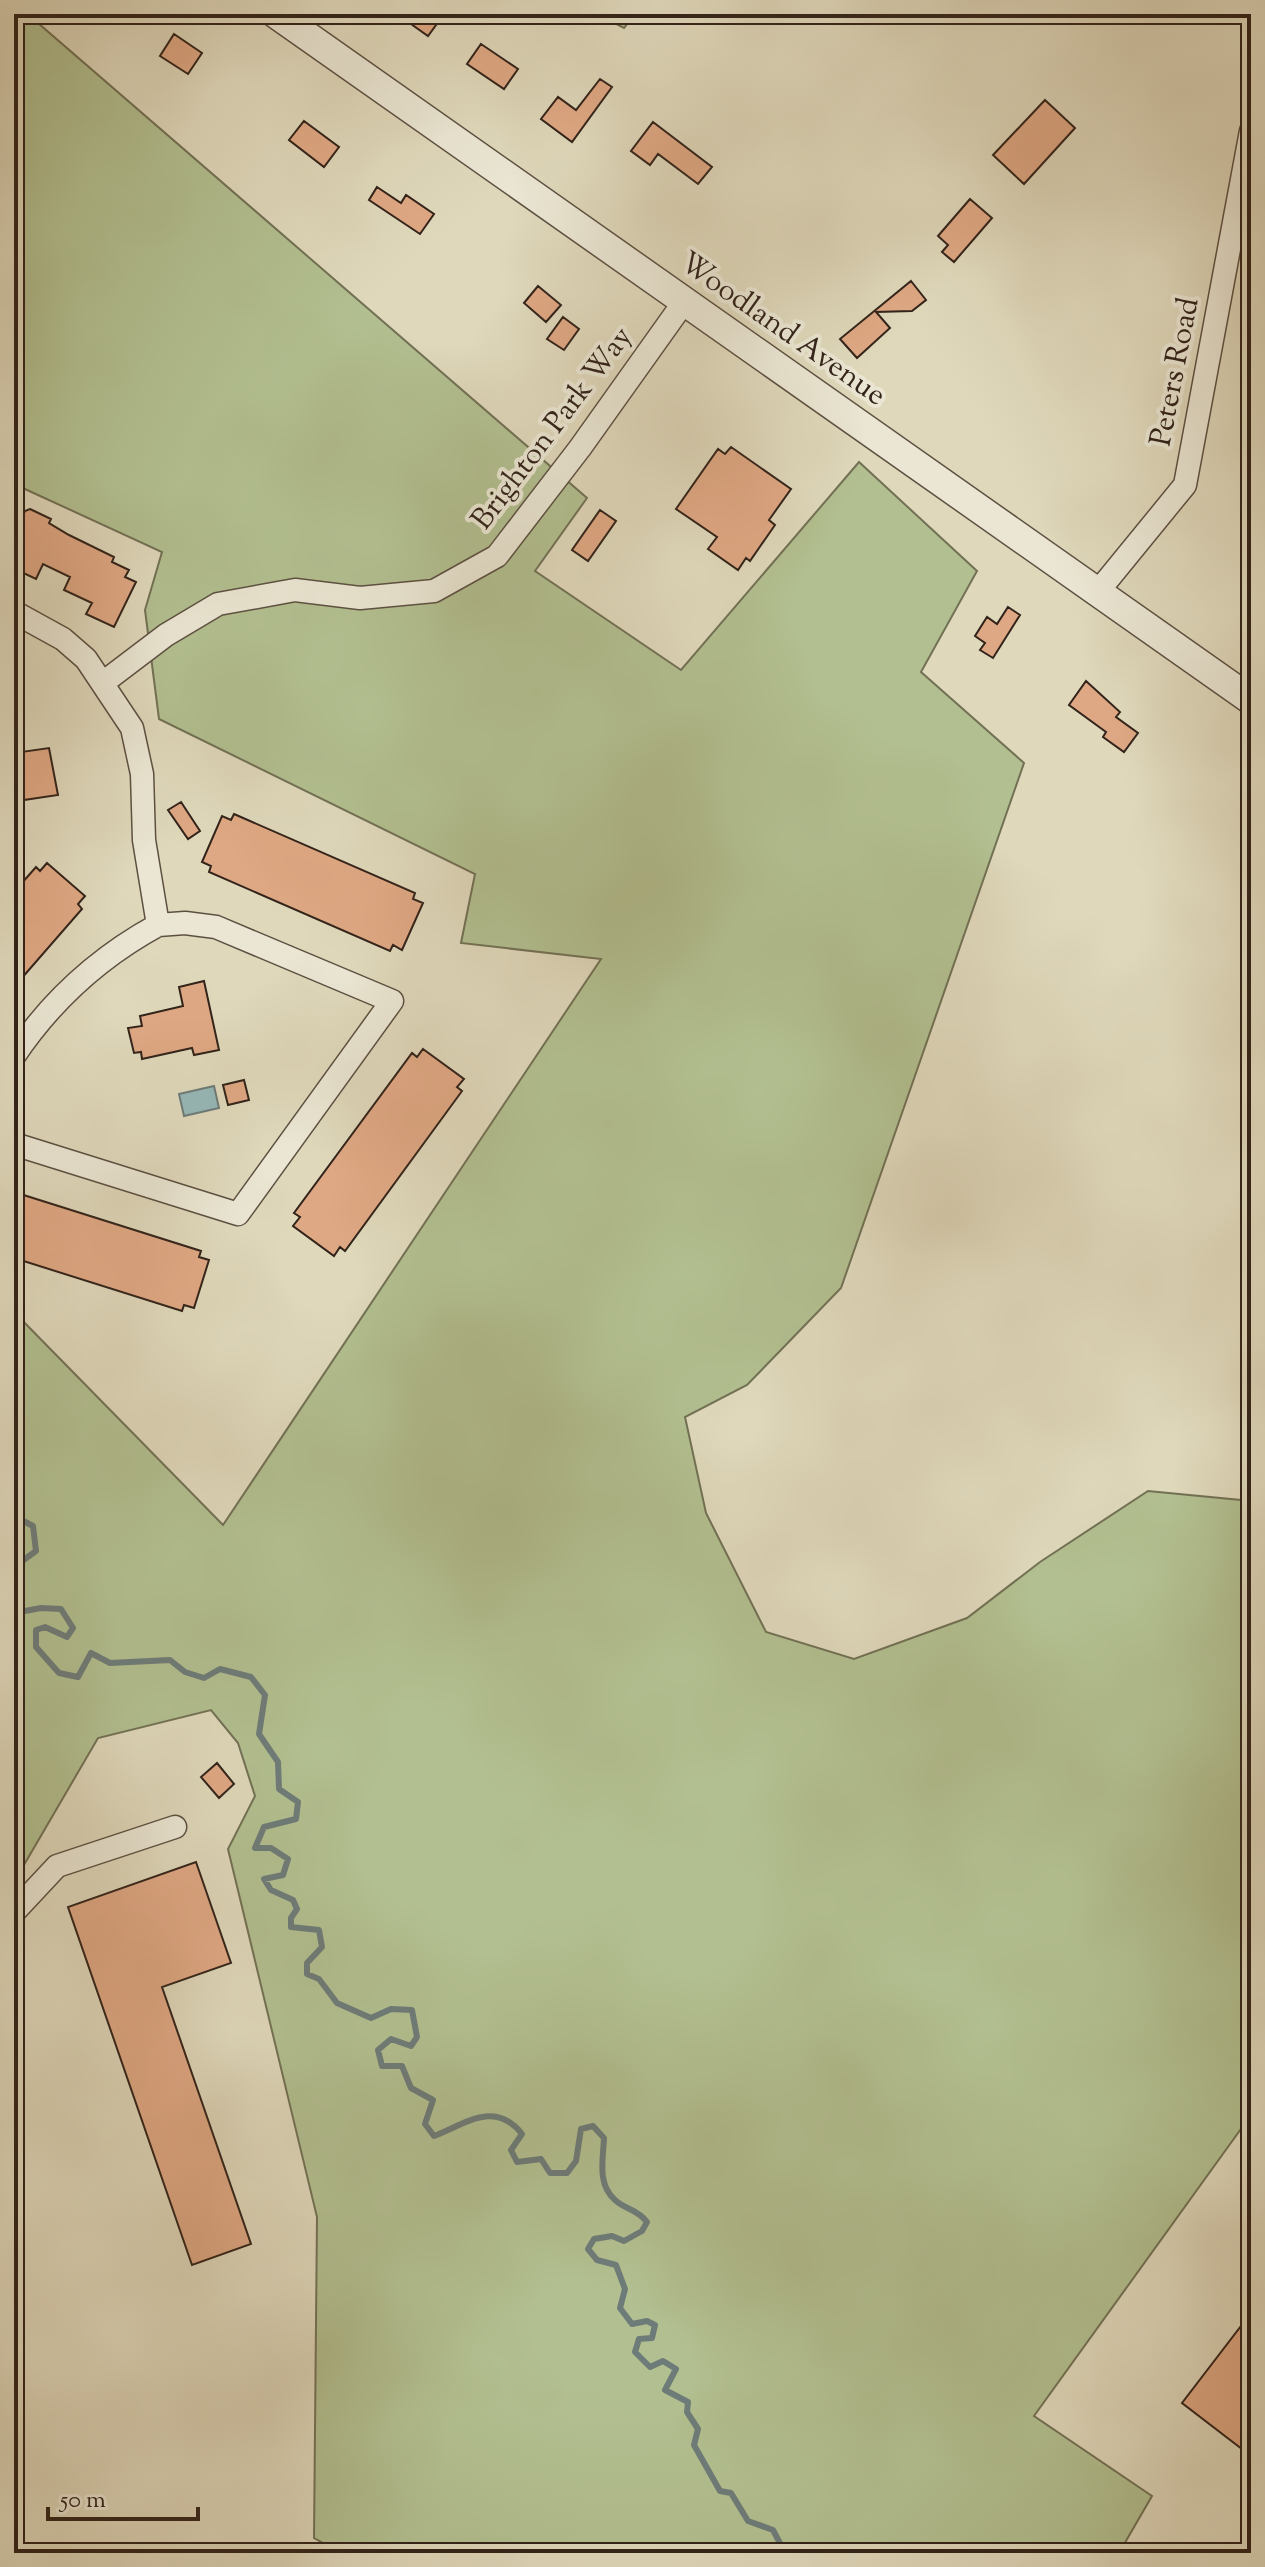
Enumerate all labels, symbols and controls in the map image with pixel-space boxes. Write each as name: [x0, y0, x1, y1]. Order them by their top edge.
street label: Woodland Avenue: [670, 243, 894, 417]
street label: Peters Road: [1141, 294, 1211, 450]
street label: Brighton Park Way: [462, 318, 644, 540]
scale bar: [48, 2471, 198, 2521]
text: 50 m: [58, 2484, 106, 2518]

